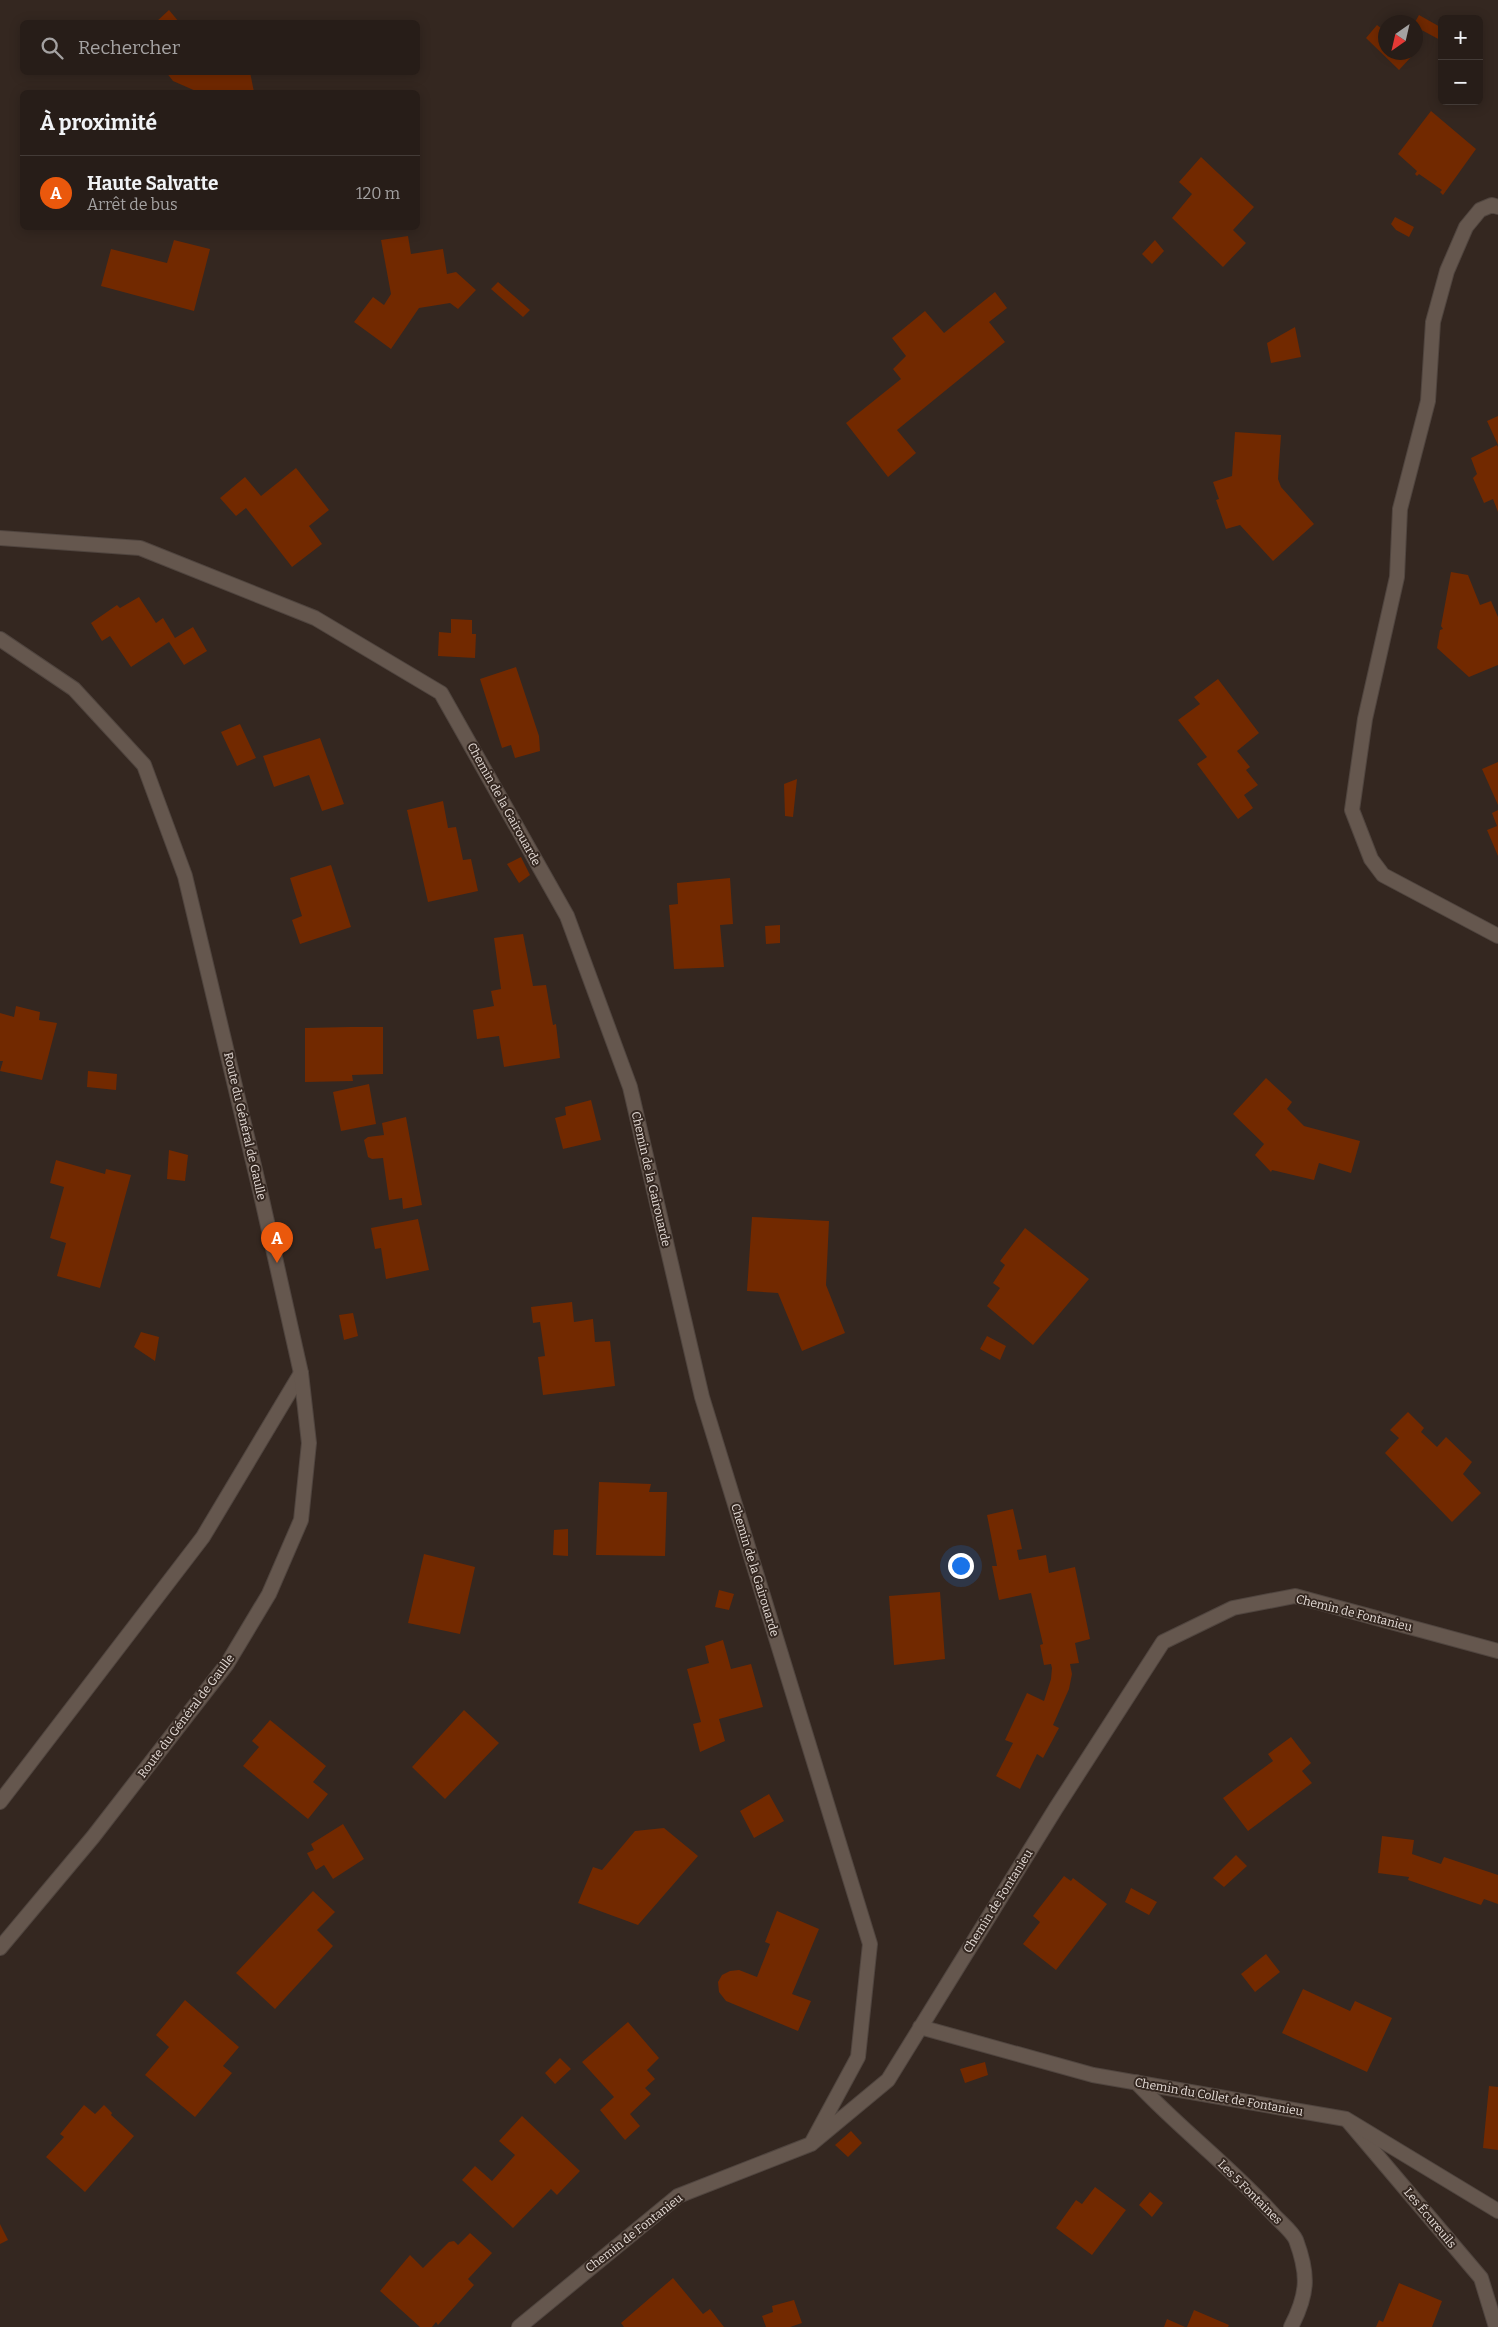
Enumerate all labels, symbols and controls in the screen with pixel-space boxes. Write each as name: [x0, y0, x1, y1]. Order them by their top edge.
north arrow: [1378, 15, 1423, 60]
map controls: [1438, 15, 1483, 105]
button: +: [1438, 15, 1483, 60]
search box: [20, 20, 420, 75]
icon: search: [38, 34, 66, 62]
text: Rechercher: [78, 36, 180, 59]
button: −: [1438, 60, 1483, 105]
text: À proximité: [40, 110, 157, 136]
text: Haute Salvatte: [87, 172, 218, 195]
text: A: [50, 184, 62, 203]
text: 120 m: [356, 184, 400, 203]
text: Arrêt de bus: [87, 195, 178, 214]
street label: Chemin de la Gairouarde: [464, 740, 544, 868]
street label: Route du Général de Gaulle: [221, 1051, 269, 1201]
street label: Chemin de la Gairouarde: [629, 1110, 673, 1248]
pin: A: [261, 1222, 293, 1263]
street label: Chemin de la Gairouarde: [728, 1502, 782, 1638]
your location: [948, 1553, 974, 1579]
street label: Chemin de Fontanieu: [1294, 1592, 1414, 1634]
street label: Route du Général de Gaulle: [135, 1651, 237, 1781]
street label: Chemin de Fontanieu: [960, 1846, 1036, 1955]
street label: Chemin du Collet de Fontanieu: [1134, 2075, 1305, 2119]
street label: Les 5 Fontaines: [1215, 2157, 1285, 2227]
street label: Les Écureuils: [1401, 2185, 1460, 2251]
street label: Chemin de Fontanieu: [583, 2190, 686, 2275]

